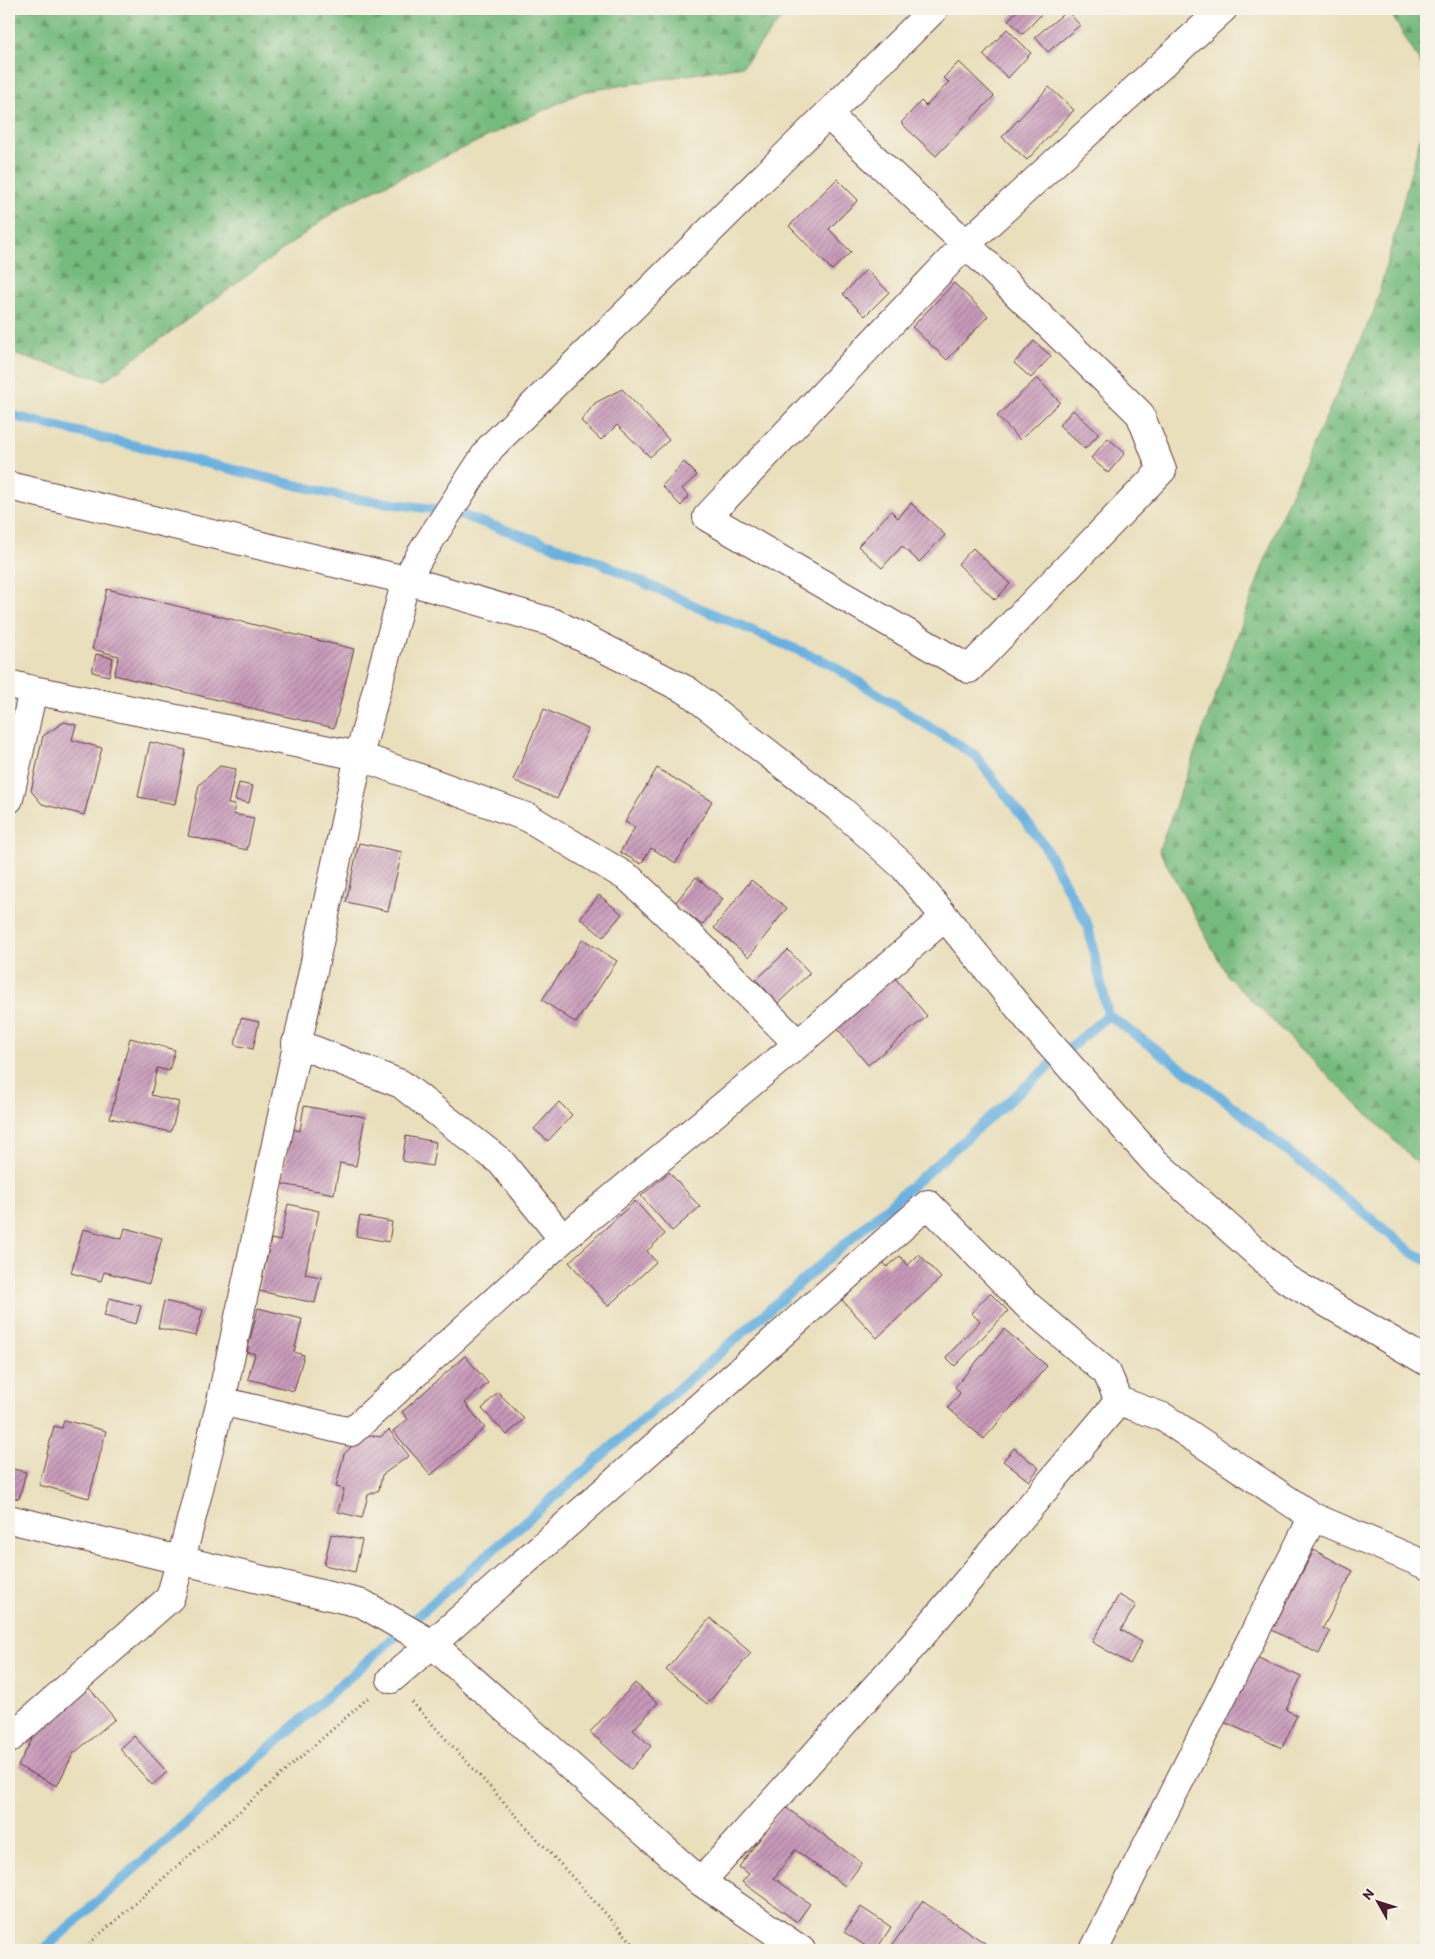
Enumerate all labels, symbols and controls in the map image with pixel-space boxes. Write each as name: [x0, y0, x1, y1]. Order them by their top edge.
north arrow: [1352, 1876, 1402, 1926]
text: N: [1359, 1885, 1378, 1903]

